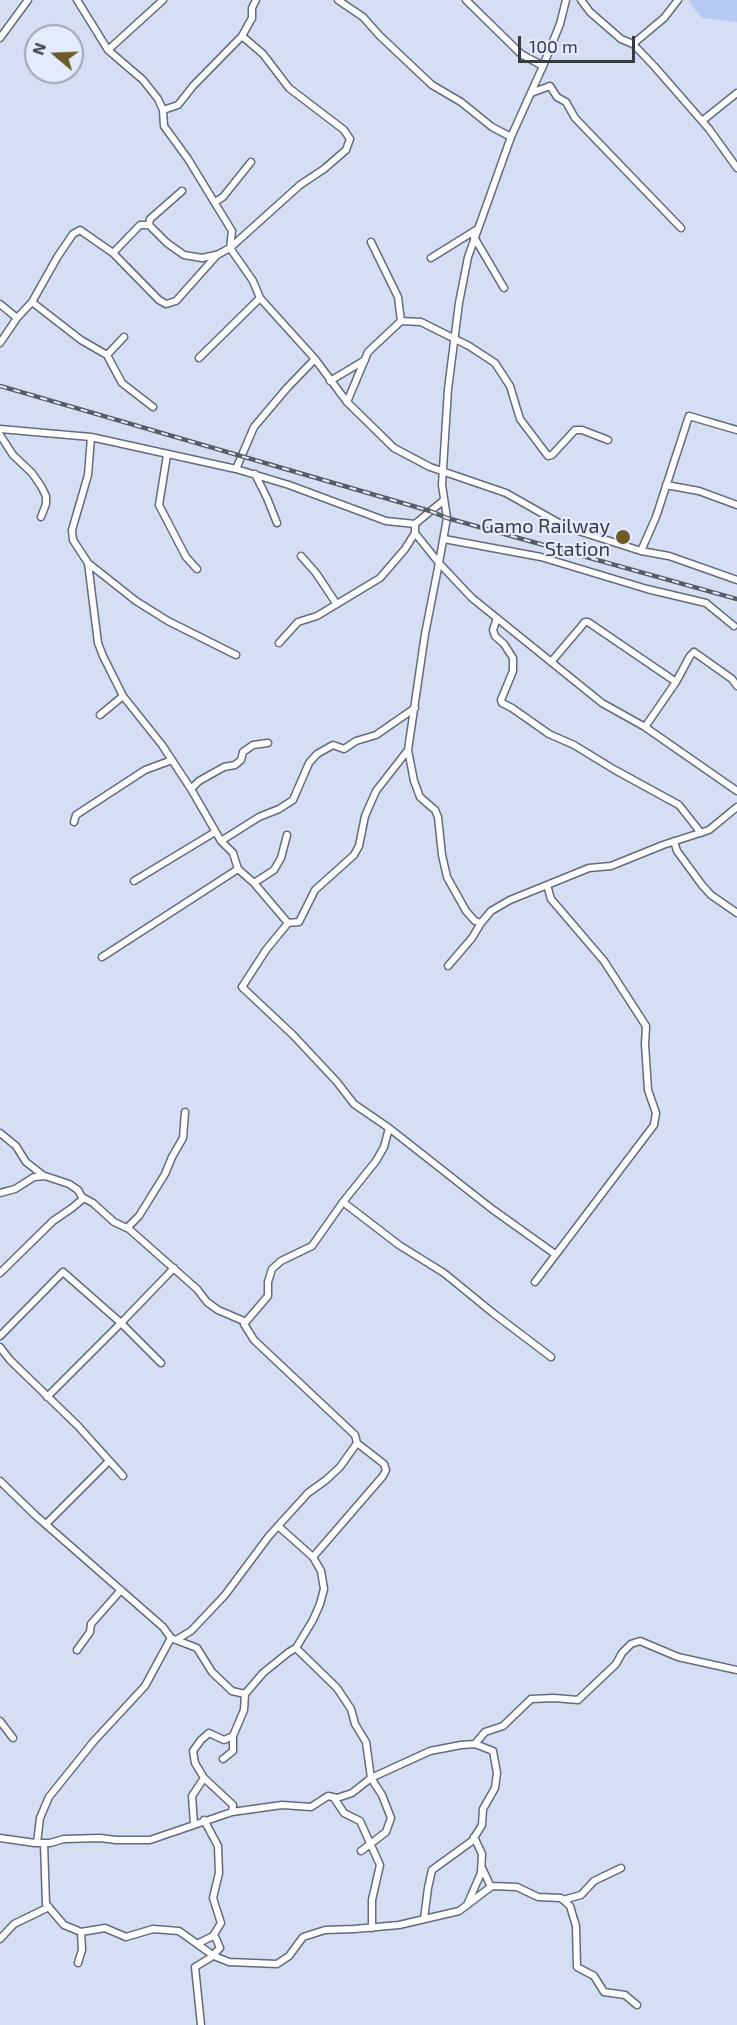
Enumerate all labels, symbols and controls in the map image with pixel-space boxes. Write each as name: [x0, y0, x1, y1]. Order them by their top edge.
north arrow: [24, 24, 84, 84]
scale bar: [521, 24, 638, 62]
text: 100 m: [529, 35, 578, 57]
text: N: [28, 40, 49, 57]
place label: Gamo Railway Station: [481, 514, 610, 561]
marker: Gamo Railway Station: [614, 528, 632, 546]

